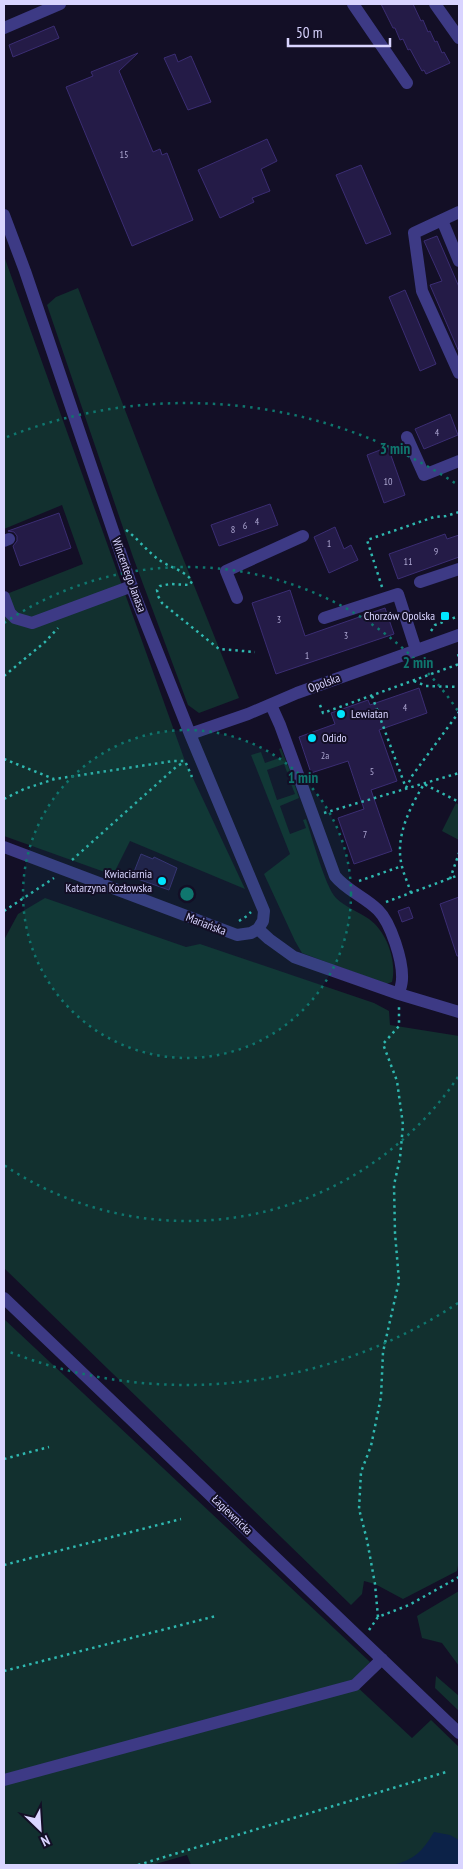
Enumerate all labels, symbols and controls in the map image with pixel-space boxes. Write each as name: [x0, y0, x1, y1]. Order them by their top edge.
scale bar: [288, 15, 390, 47]
text: 50 m: [296, 23, 322, 42]
house number: 15: [120, 148, 129, 161]
house number: 4: [435, 426, 440, 439]
text: 3 min: [380, 439, 410, 458]
house number: 10: [384, 475, 393, 488]
house number: 4: [255, 515, 260, 528]
house number: 6: [243, 519, 248, 532]
house number: 8: [231, 523, 235, 536]
street label: Wincentego Janasa: [109, 536, 150, 614]
house number: 1: [327, 537, 331, 550]
house number: 9: [434, 545, 438, 558]
house number: 11: [404, 555, 413, 568]
place label: Chorzów Opolska: [364, 608, 435, 623]
marker: Chorzów Opolska: [439, 610, 451, 622]
house number: 3: [277, 613, 281, 626]
house number: 3: [344, 629, 348, 642]
house number: 1: [305, 649, 309, 662]
text: 2 min: [403, 653, 433, 672]
street label: Opolska: [306, 670, 342, 695]
house number: 4: [403, 701, 408, 714]
place label: Lewiatan: [351, 706, 388, 721]
marker: Lewiatan: [335, 708, 347, 720]
place label: Odido: [322, 730, 347, 745]
marker: Odido: [306, 732, 318, 744]
house number: 2a: [321, 749, 329, 762]
house number: 5: [370, 765, 374, 778]
text: 1 min: [288, 768, 318, 787]
house number: 7: [363, 828, 367, 841]
place label: Kwiaciarnia Katarzyna Kozłowska: [65, 866, 152, 895]
marker: Kwiaciarnia Katarzyna Kozłowska: [156, 875, 168, 887]
centre of rings: [178, 885, 196, 903]
street label: Mariańska: [184, 909, 229, 938]
street label: Łagiewnicka: [209, 1492, 256, 1538]
north arrow: [15, 1804, 65, 1854]
text: N: [38, 1831, 53, 1851]

